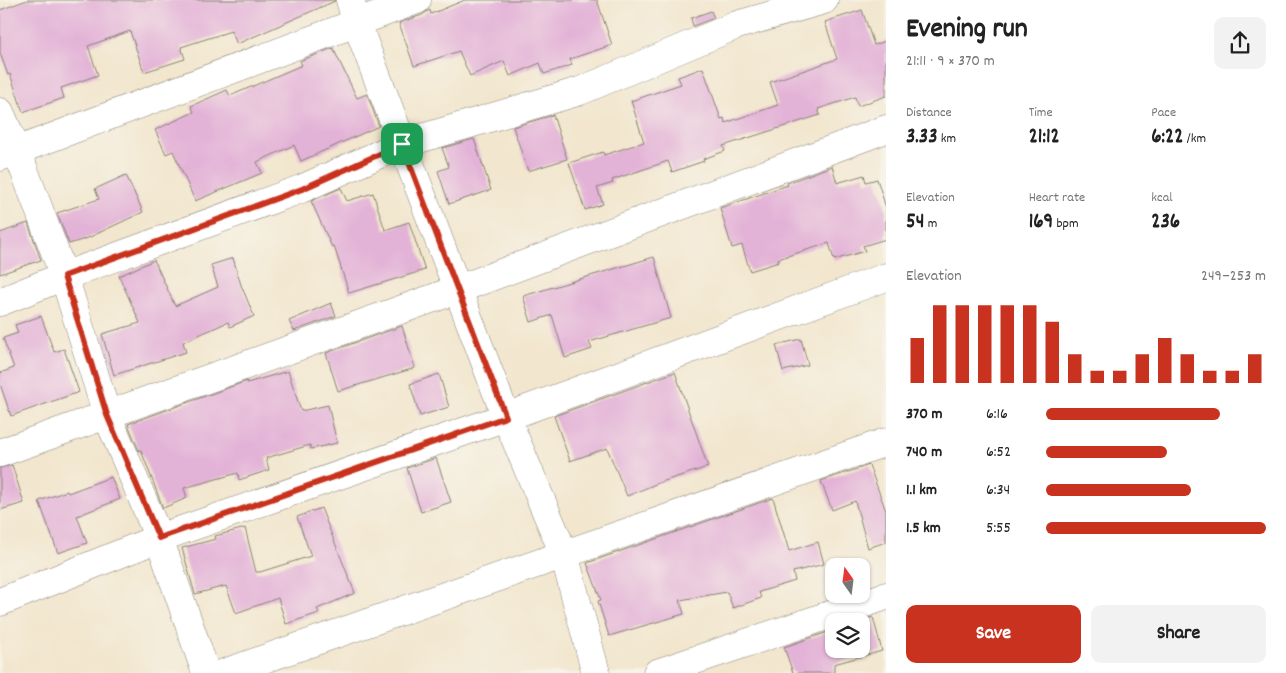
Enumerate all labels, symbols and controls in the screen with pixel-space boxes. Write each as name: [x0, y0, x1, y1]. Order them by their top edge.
text: Evening run: [906, 11, 1028, 51]
button: share: [1214, 17, 1266, 69]
text: 21:11 · 9 × 370 m: [906, 50, 995, 73]
text: Distance: [906, 103, 952, 123]
text: Time: [1029, 103, 1053, 123]
text: Pace: [1151, 103, 1176, 123]
pin: [381, 123, 423, 165]
text: 3.33: [906, 123, 937, 153]
text: 21:12: [1029, 123, 1060, 153]
text: 6:22: [1151, 123, 1183, 153]
text: km: [937, 129, 956, 149]
text: /km: [1183, 129, 1206, 149]
icon: arrive: [388, 130, 416, 158]
text: Elevation: [906, 188, 955, 208]
text: Heart rate: [1029, 188, 1085, 208]
text: kcal: [1151, 188, 1173, 208]
text: 54: [906, 208, 924, 238]
text: 169: [1029, 208, 1053, 238]
text: 236: [1151, 208, 1180, 238]
text: m: [924, 214, 937, 234]
text: bpm: [1053, 214, 1079, 234]
text: Elevation: [906, 265, 962, 288]
text: 249–253 m: [1201, 265, 1266, 288]
text: 370 m: [906, 403, 943, 426]
text: 6:16: [986, 403, 1008, 426]
text: 740 m: [906, 441, 942, 464]
text: 6:52: [986, 441, 1011, 464]
text: 1.1 km: [906, 479, 937, 502]
text: 6:34: [986, 479, 1010, 502]
text: 1.5 km: [906, 517, 941, 540]
text: 5:55: [986, 517, 1011, 540]
north arrow: [825, 558, 870, 602]
map controls: [825, 558, 870, 658]
button: Save: [906, 605, 1081, 663]
button: Share: [1091, 605, 1266, 663]
button: layers: [825, 613, 870, 658]

